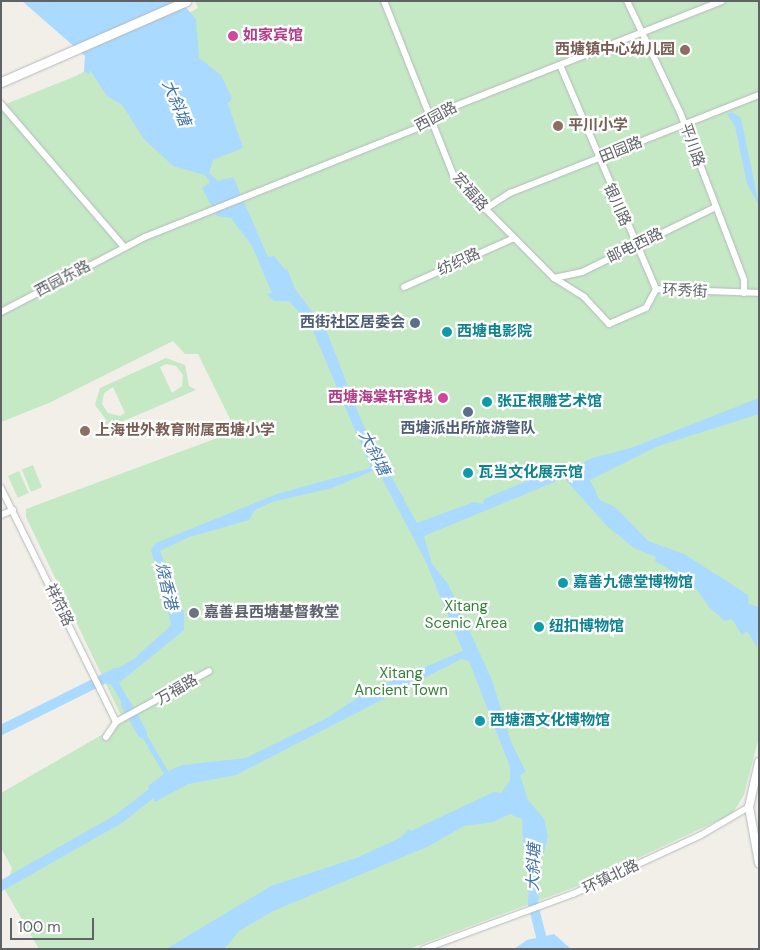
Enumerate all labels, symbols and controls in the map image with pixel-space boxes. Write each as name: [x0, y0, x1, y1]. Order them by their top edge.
place label: 如家宾馆: [243, 27, 303, 45]
marker: 如家宾馆: [227, 30, 239, 42]
place label: 西塘镇中心幼儿园: [555, 41, 675, 59]
marker: 西塘镇中心幼儿园: [679, 44, 691, 56]
water label: 大斜塘: [158, 77, 194, 129]
street label: 西园路: [412, 98, 460, 136]
place label: 平川小学: [568, 117, 628, 135]
marker: 平川小学: [552, 120, 564, 132]
street label: 平川路: [676, 121, 708, 169]
street label: 田园路: [597, 133, 645, 167]
street label: 宏福路: [448, 169, 492, 215]
street label: 银川路: [600, 181, 634, 229]
street label: 邮电西路: [604, 225, 666, 267]
street label: 纺织路: [435, 245, 483, 279]
street label: 西园东路: [32, 257, 94, 301]
street label: 环秀街: [662, 281, 708, 301]
place label: 西街社区居委会: [300, 314, 405, 332]
marker: 西街社区居委会: [409, 317, 421, 329]
place label: 西塘电影院: [457, 323, 532, 341]
marker: 西塘电影院: [441, 326, 453, 338]
place label: 西塘海棠轩客栈: [328, 389, 433, 407]
marker: 西塘海棠轩客栈: [437, 392, 449, 404]
place label: 张正根雕艺术馆: [497, 393, 602, 411]
marker: 张正根雕艺术馆: [481, 396, 493, 408]
marker: 西塘派出所旅游警队: [462, 406, 474, 418]
place label: 西塘派出所旅游警队: [401, 420, 535, 438]
place label: 上海世外教育附属西塘小学: [95, 422, 275, 440]
marker: 上海世外教育附属西塘小学: [79, 425, 91, 437]
water label: 大斜塘: [355, 427, 393, 479]
place label: 瓦当文化展示馆: [478, 464, 583, 482]
marker: 瓦当文化展示馆: [462, 467, 474, 479]
water label: 烧香港: [151, 560, 181, 612]
place label: 嘉善九德堂博物馆: [573, 574, 693, 592]
marker: 嘉善九德堂博物馆: [557, 577, 569, 589]
street label: 祥符路: [41, 581, 77, 629]
park label: Xitang Scenic Area: [425, 597, 507, 632]
place label: 嘉善县西塘基督教堂: [204, 604, 339, 622]
marker: 嘉善县西塘基督教堂: [188, 607, 200, 619]
place label: 纽扣博物馆: [549, 618, 624, 636]
marker: 纽扣博物馆: [533, 621, 545, 633]
park label: Xitang Ancient Town: [354, 664, 448, 699]
street label: 万福路: [153, 671, 201, 709]
place label: 西塘酒文化博物馆: [490, 712, 610, 730]
marker: 西塘酒文化博物馆: [474, 715, 486, 727]
water label: 大斜塘: [524, 843, 544, 891]
street label: 环镇北路: [580, 856, 642, 898]
scale bar: [12, 908, 96, 940]
text: 100 m: [18, 917, 61, 937]

